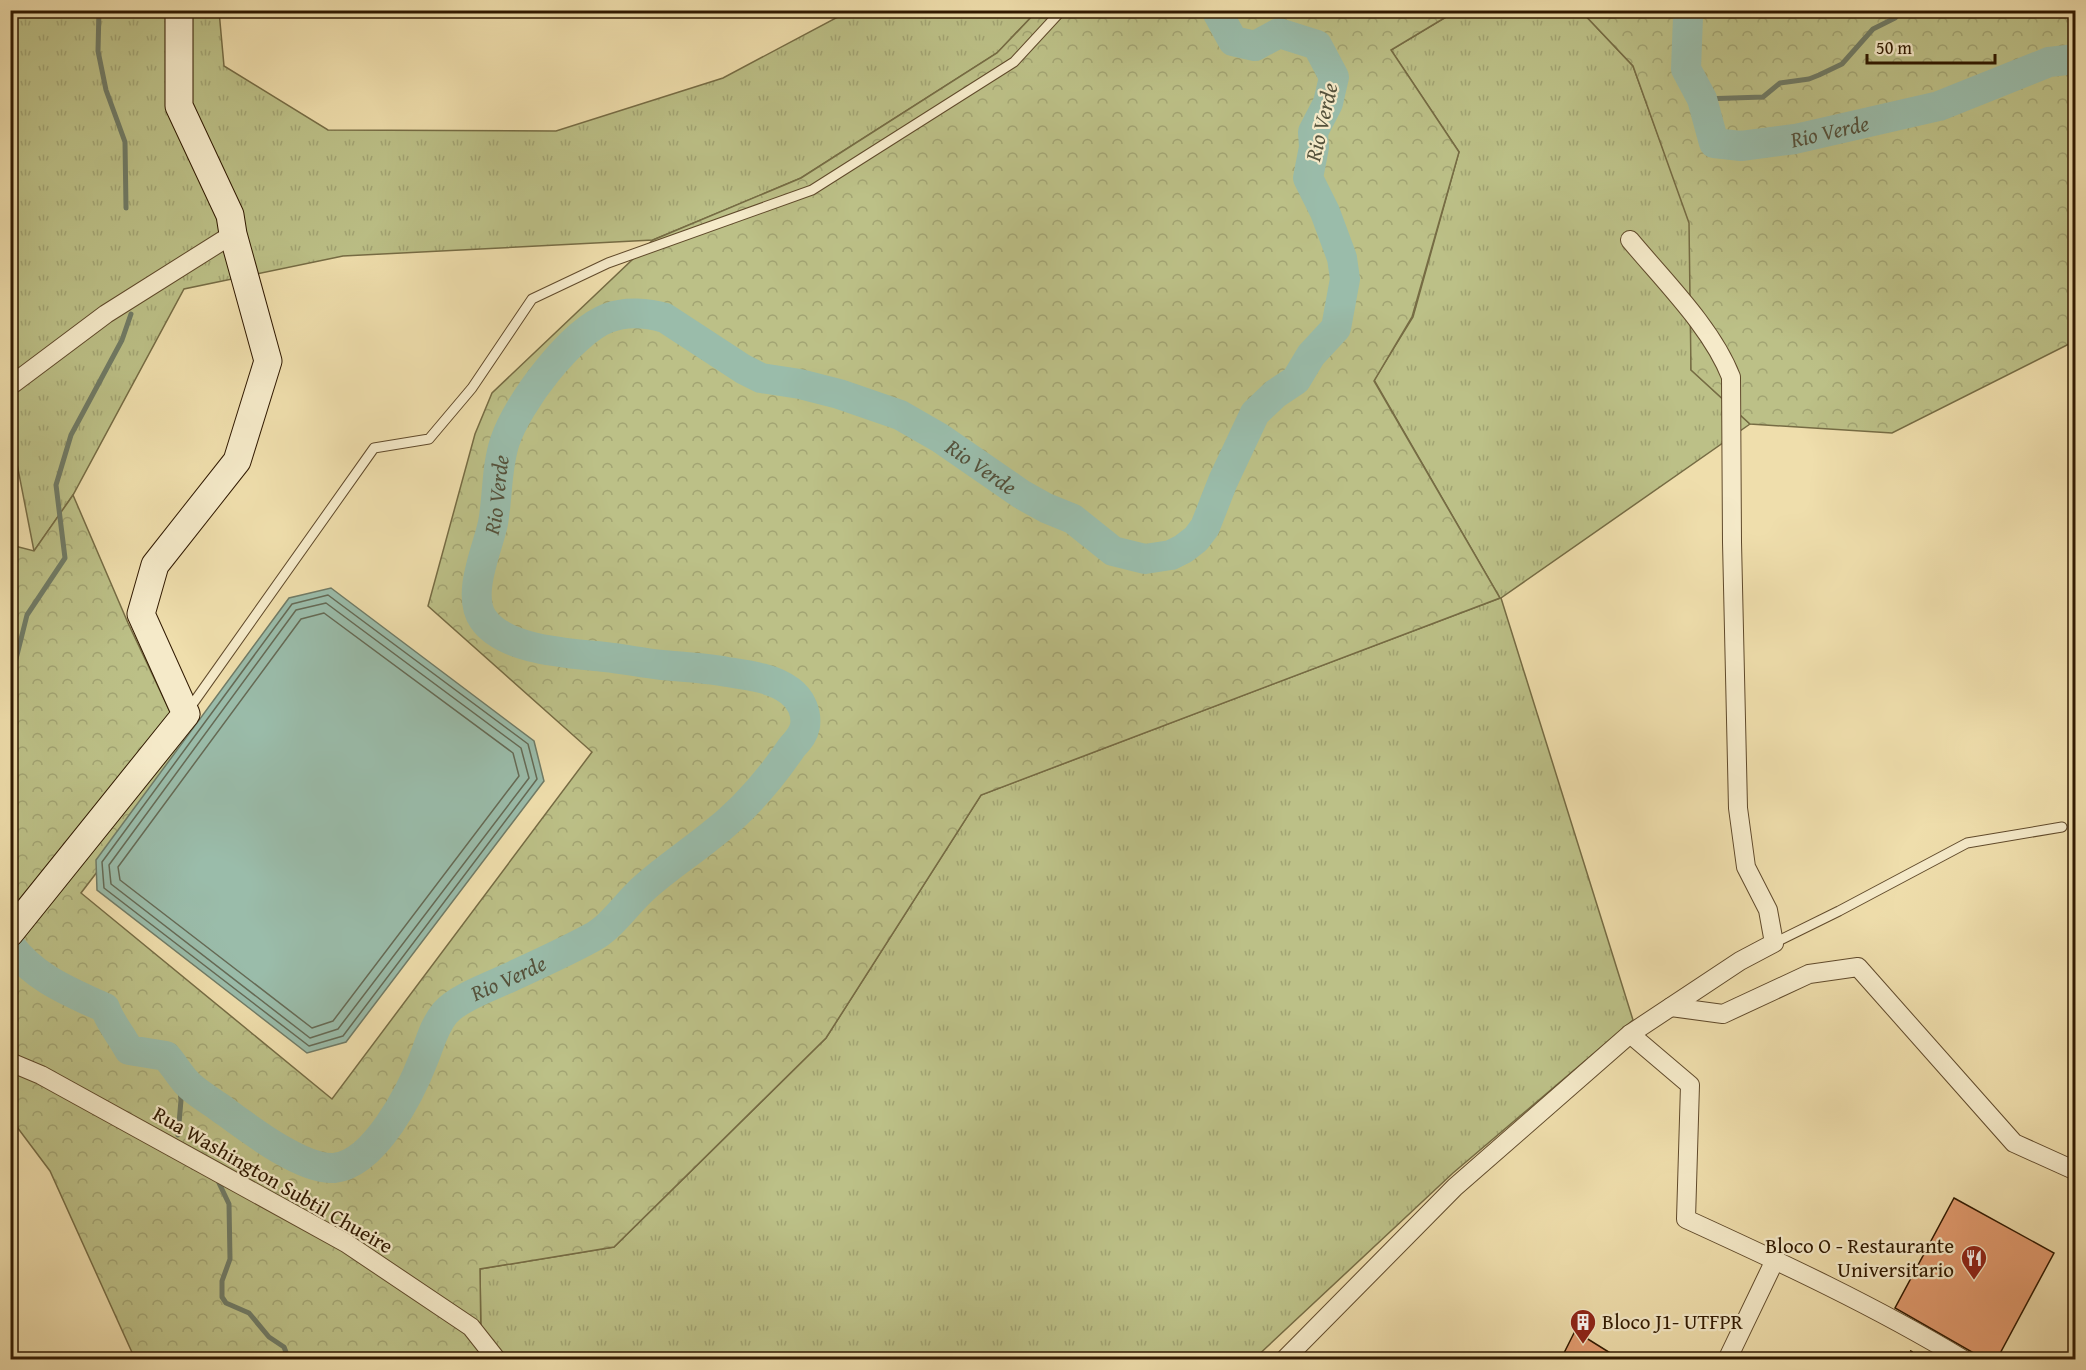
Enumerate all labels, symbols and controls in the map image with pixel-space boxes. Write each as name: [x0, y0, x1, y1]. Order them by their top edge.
scale bar: [1867, 27, 1994, 65]
text: 50 m: [1876, 34, 1912, 61]
water label: Rio Verde: [1296, 79, 1346, 165]
water label: Rio Verde: [1786, 107, 1872, 156]
water label: Rio Verde: [939, 430, 1023, 503]
water label: Rio Verde: [475, 452, 517, 539]
water label: Rio Verde: [464, 947, 551, 1009]
street label: Rua Washington Subtil Chueire: [147, 1098, 399, 1261]
place label: Bloco O - Restaurante Universitario: [1765, 1230, 1954, 1285]
restaurant icon: Bloco O - Restaurante Universitario: [1959, 1243, 1989, 1281]
place label: Bloco J1- UTFPR: [1602, 1306, 1744, 1337]
building icon: Bloco J1- UTFPR: [1568, 1307, 1598, 1345]

